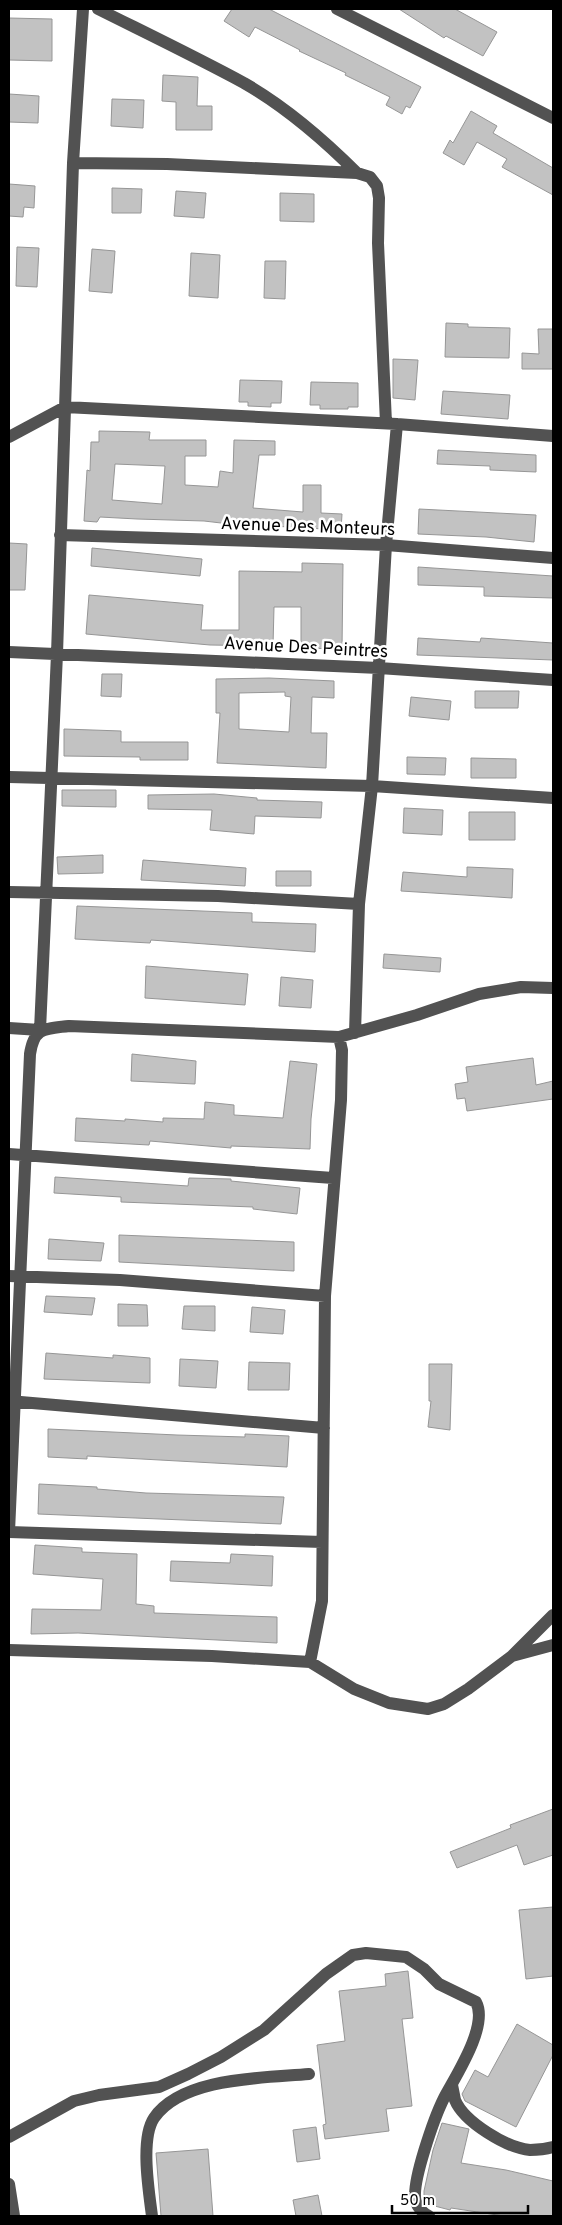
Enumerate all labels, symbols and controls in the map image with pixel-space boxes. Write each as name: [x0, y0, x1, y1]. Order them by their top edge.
street label: Avenue Des Monteurs: [220, 513, 396, 542]
street label: Avenue Des Peintres: [223, 633, 389, 664]
scale bar: [392, 2182, 528, 2214]
text: 50 m: [400, 2192, 435, 2211]

